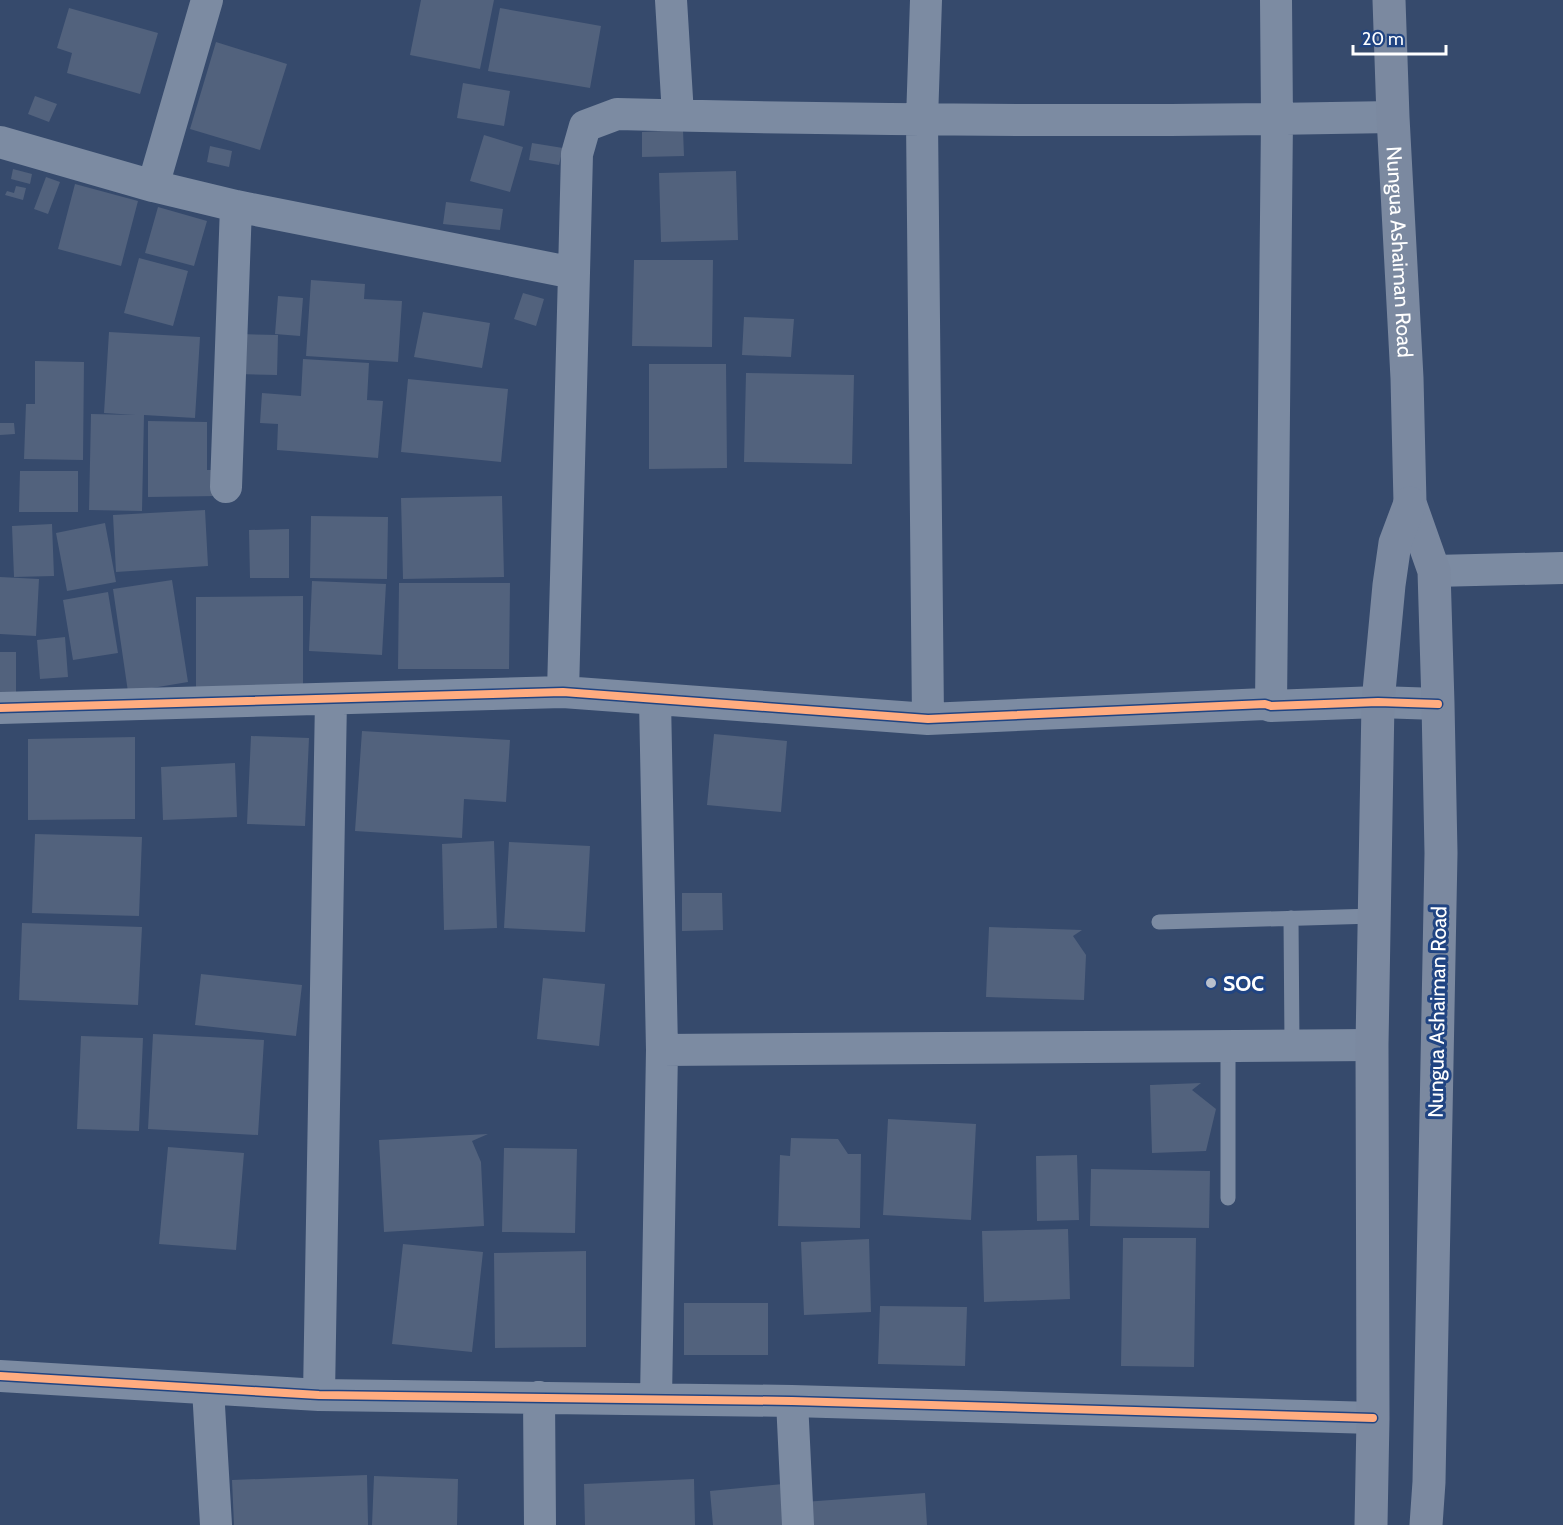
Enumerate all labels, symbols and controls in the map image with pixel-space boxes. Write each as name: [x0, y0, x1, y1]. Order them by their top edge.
scale bar: [1353, 18, 1446, 56]
text: 20 m: [1362, 28, 1404, 50]
street label: Nungua Ashaiman Road: [1382, 145, 1418, 358]
street label: Nungua Ashaiman Road: [1423, 906, 1451, 1118]
place label: SOC: [1223, 971, 1264, 996]
marker: SOC: [1204, 976, 1218, 990]

